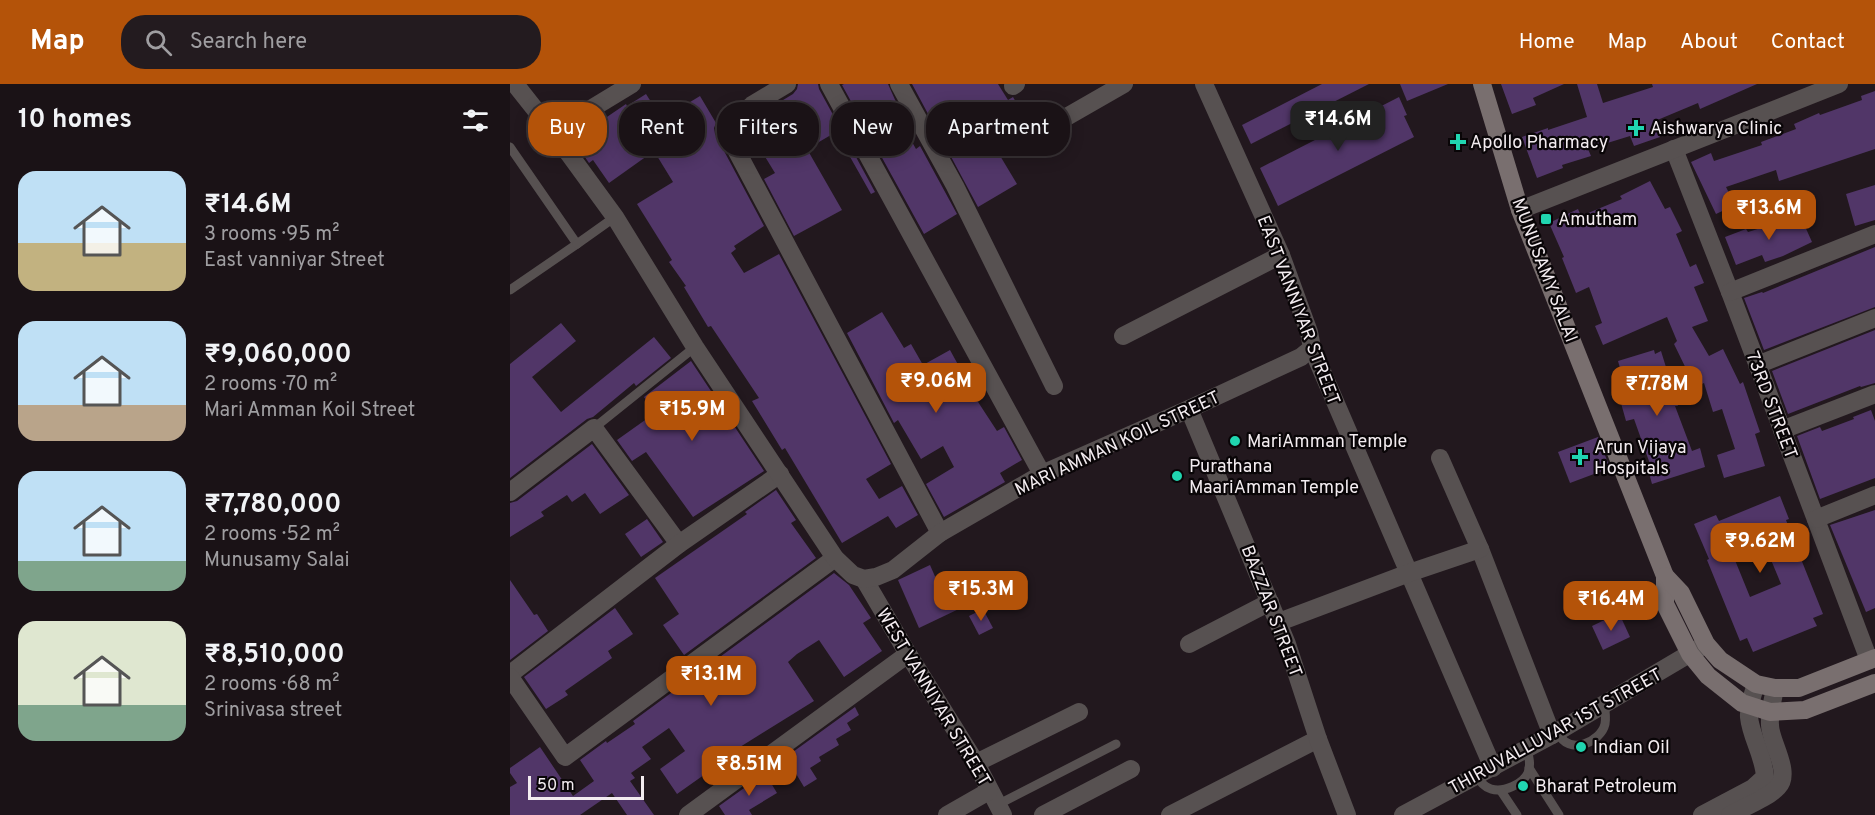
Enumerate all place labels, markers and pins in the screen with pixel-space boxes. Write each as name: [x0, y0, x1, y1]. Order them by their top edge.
pin: ₹14.6M: [1289, 101, 1387, 152]
place label: Aishwarya Clinic: [1650, 118, 1782, 141]
marker: Aishwarya Clinic: [1627, 119, 1645, 137]
place label: Apollo Pharmacy: [1470, 132, 1608, 155]
marker: Apollo Pharmacy: [1451, 135, 1465, 149]
pin: ₹13.6M: [1720, 190, 1818, 241]
place label: Amutham: [1558, 209, 1637, 232]
marker: Amutham: [1539, 212, 1553, 226]
pin: ₹9.06M: [887, 363, 985, 414]
pin: ₹7.78M: [1608, 366, 1706, 417]
pin: ₹15.9M: [643, 391, 741, 442]
place label: MariAmman Temple: [1247, 431, 1407, 454]
marker: MariAmman Temple: [1228, 434, 1242, 448]
place label: Arun Vijaya Hospitals: [1594, 437, 1686, 481]
marker: Arun Vijaya Hospitals: [1571, 448, 1589, 466]
place label: Purathana MaariAmman Temple: [1189, 456, 1359, 500]
marker: Purathana MaariAmman Temple: [1170, 469, 1184, 483]
pin: ₹9.62M: [1711, 523, 1809, 574]
pin: ₹15.3M: [932, 571, 1030, 622]
pin: ₹16.4M: [1562, 581, 1660, 632]
pin: ₹13.1M: [662, 656, 760, 707]
place label: Indian Oil: [1593, 737, 1670, 760]
marker: Indian Oil: [1574, 740, 1588, 754]
pin: ₹8.51M: [700, 746, 798, 797]
place label: Bharat Petroleum: [1535, 776, 1677, 799]
marker: Bharat Petroleum: [1516, 779, 1530, 793]

